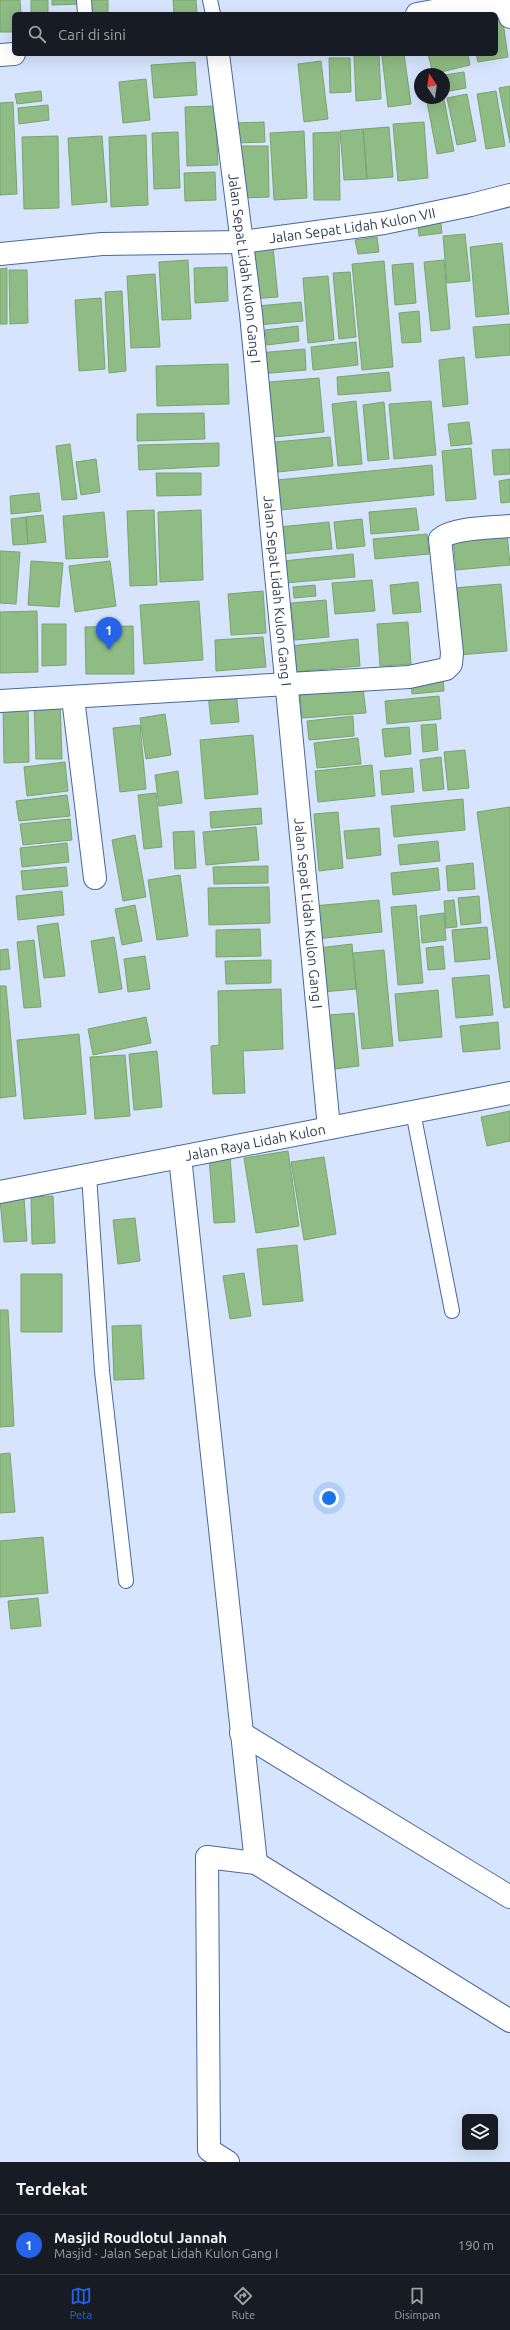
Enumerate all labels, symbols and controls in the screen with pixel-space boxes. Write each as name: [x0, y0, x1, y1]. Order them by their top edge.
search box: [12, 12, 498, 56]
icon: search: [26, 23, 48, 45]
text: Cari di sini: [58, 26, 126, 43]
north arrow: [414, 68, 450, 104]
street label: Jalan Sepat Lidah Kulon Gang I: [225, 172, 264, 364]
street label: Jalan Sepat Lidah Kulon VII: [268, 205, 437, 246]
street label: Jalan Sepat Lidah Kulon Gang I: [260, 495, 295, 687]
pin: 1: [96, 617, 122, 650]
street label: Jalan Sepat Lidah Kulon Gang I: [291, 817, 326, 1009]
street label: Jalan Raya Lidah Kulon: [184, 1121, 327, 1164]
your location: [319, 1488, 339, 1508]
map controls: [462, 2114, 498, 2150]
button: layers: [462, 2114, 498, 2150]
text: Terdekat: [16, 2179, 88, 2198]
text: Masjid Roudlotul Jannah: [54, 2229, 227, 2246]
text: 1: [25, 2238, 33, 2252]
text: 190 m: [458, 2238, 494, 2252]
text: Masjid · Jalan Sepat Lidah Kulon Gang I: [54, 2246, 278, 2260]
tab: Peta: [70, 2285, 92, 2321]
tab: Rute: [232, 2285, 255, 2321]
tab: Disimpan: [395, 2285, 440, 2321]

